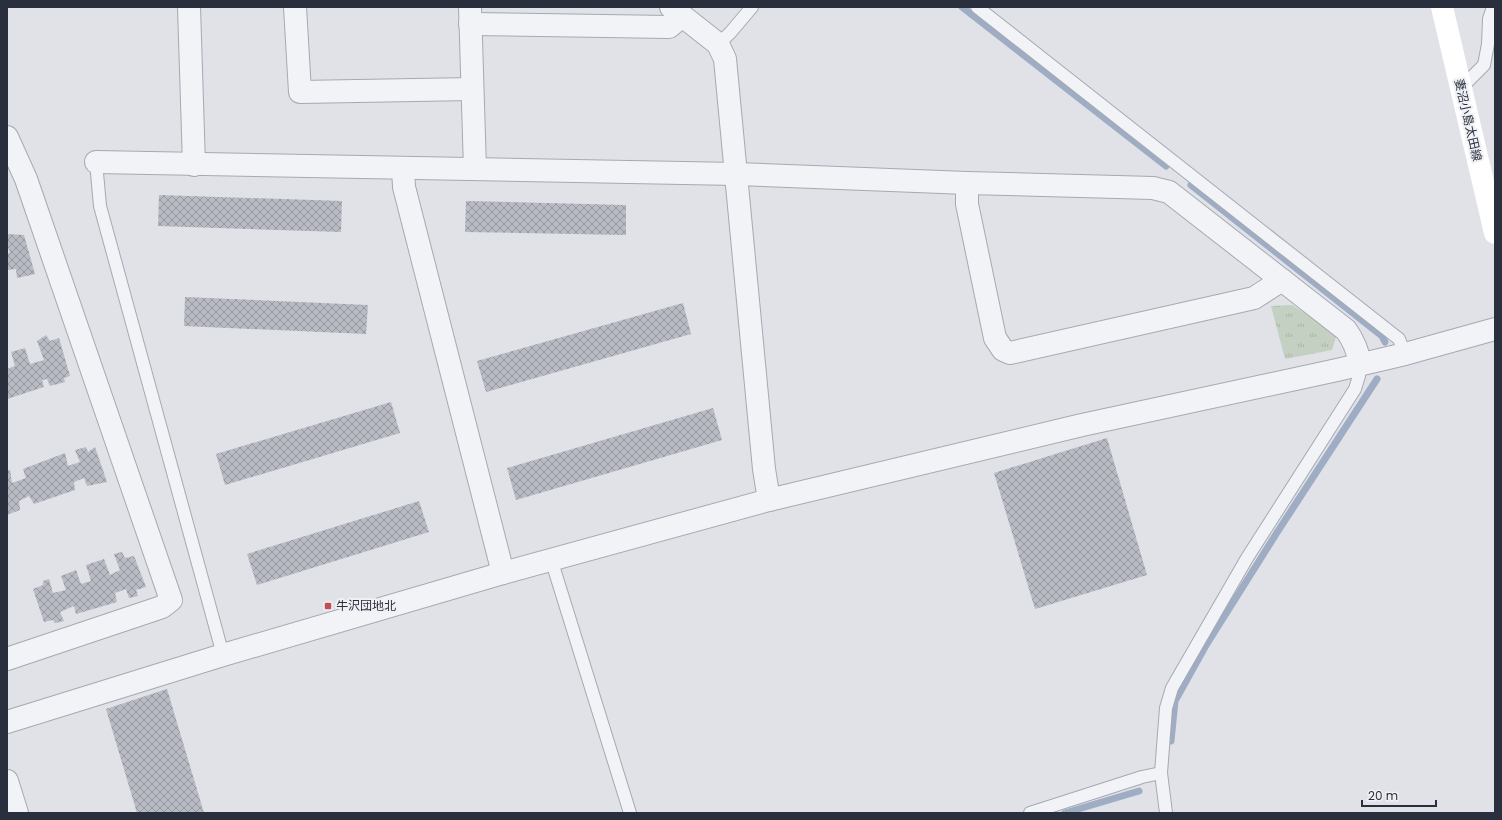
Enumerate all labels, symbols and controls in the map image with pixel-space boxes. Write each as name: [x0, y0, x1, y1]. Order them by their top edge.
street label: 妻沼小島太田線: [1451, 77, 1486, 163]
place label: 牛沢団地北: [336, 597, 396, 614]
marker: 牛沢団地北: [323, 601, 333, 611]
scale bar: [1362, 782, 1436, 808]
text: 20 m: [1368, 787, 1398, 804]

